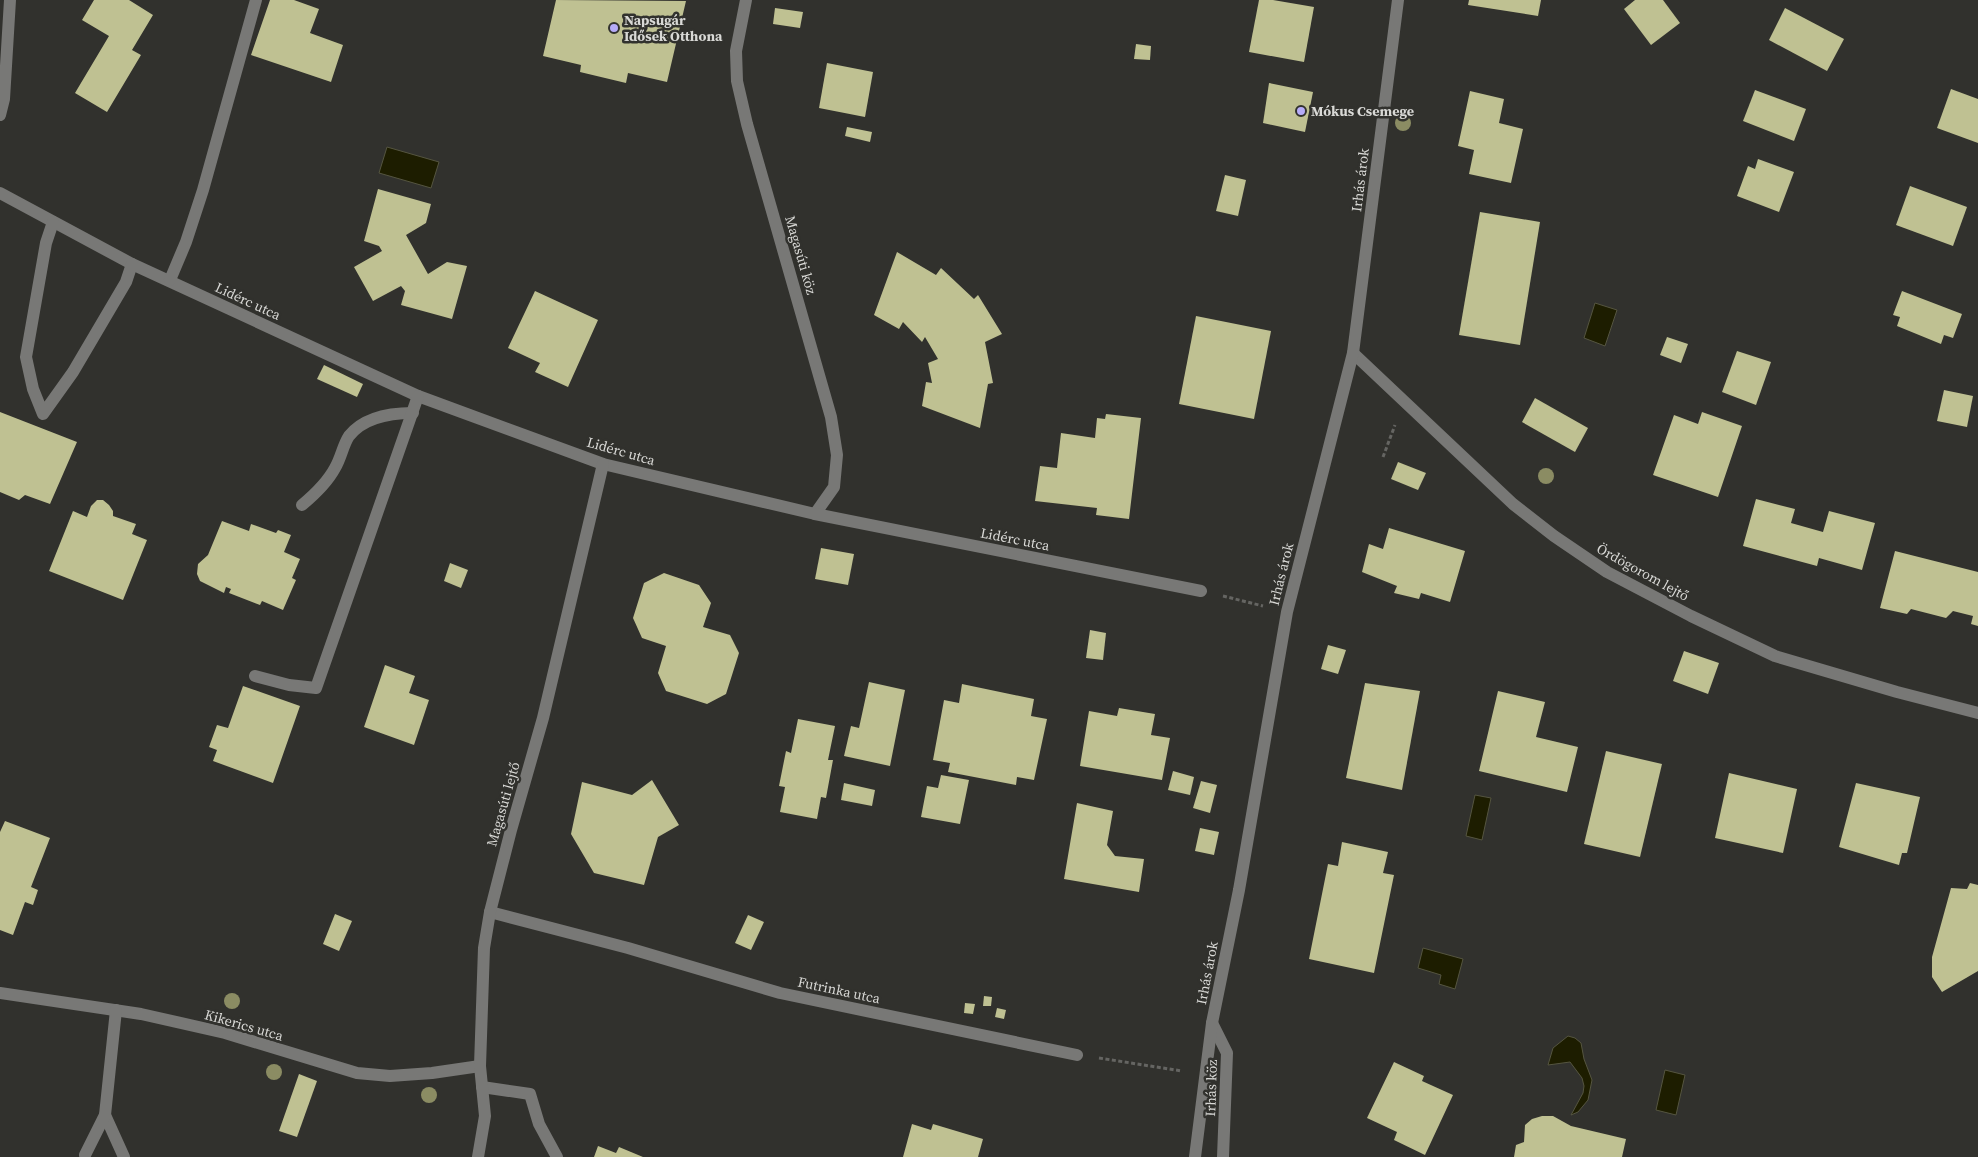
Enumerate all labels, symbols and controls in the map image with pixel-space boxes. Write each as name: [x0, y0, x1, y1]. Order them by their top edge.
place label: Napsugár Idősek Otthona: [624, 10, 723, 46]
marker: Napsugár Idősek Otthona: [608, 22, 620, 34]
place label: Mókus Csemege: [1311, 101, 1414, 121]
marker: Mókus Csemege: [1295, 105, 1307, 117]
street label: Irhás árok: [1346, 147, 1374, 213]
street label: Magasúti köz: [780, 213, 822, 297]
street label: Lidérc utca: [212, 277, 285, 325]
street label: Lidérc utca: [585, 432, 658, 471]
street label: Lidérc utca: [979, 522, 1052, 556]
street label: Ördögorom lejtő: [1593, 538, 1693, 606]
street label: Irhás árok: [1264, 540, 1299, 607]
street label: Magasúti lejtő: [481, 759, 525, 849]
street label: Irhás árok: [1191, 939, 1223, 1006]
street label: Futrinka utca: [796, 972, 883, 1009]
street label: Kikerics utca: [202, 1004, 287, 1046]
street label: Irhás köz: [1200, 1058, 1222, 1117]

